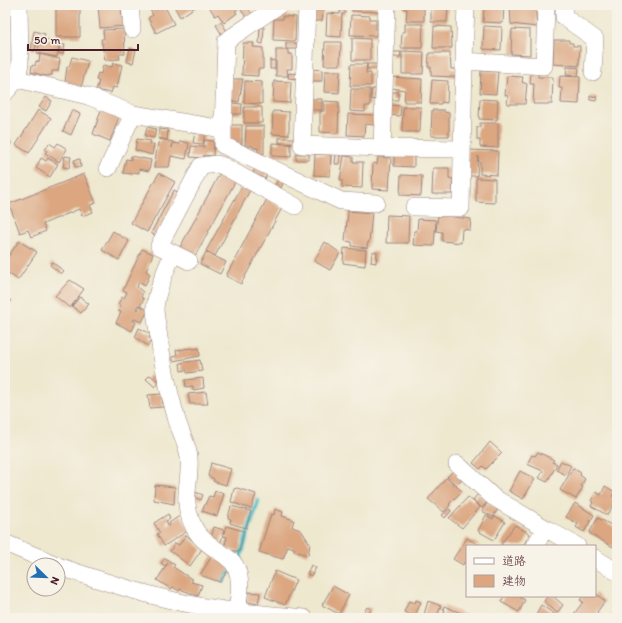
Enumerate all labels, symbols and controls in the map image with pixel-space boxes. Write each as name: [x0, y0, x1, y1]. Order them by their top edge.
scale bar: [28, 26, 138, 52]
text: 50 m: [34, 33, 60, 47]
legend: [466, 545, 596, 597]
text: 道路: [502, 554, 526, 568]
north arrow: [26, 557, 66, 597]
text: 建物: [502, 574, 526, 588]
text: N: [47, 575, 62, 587]

